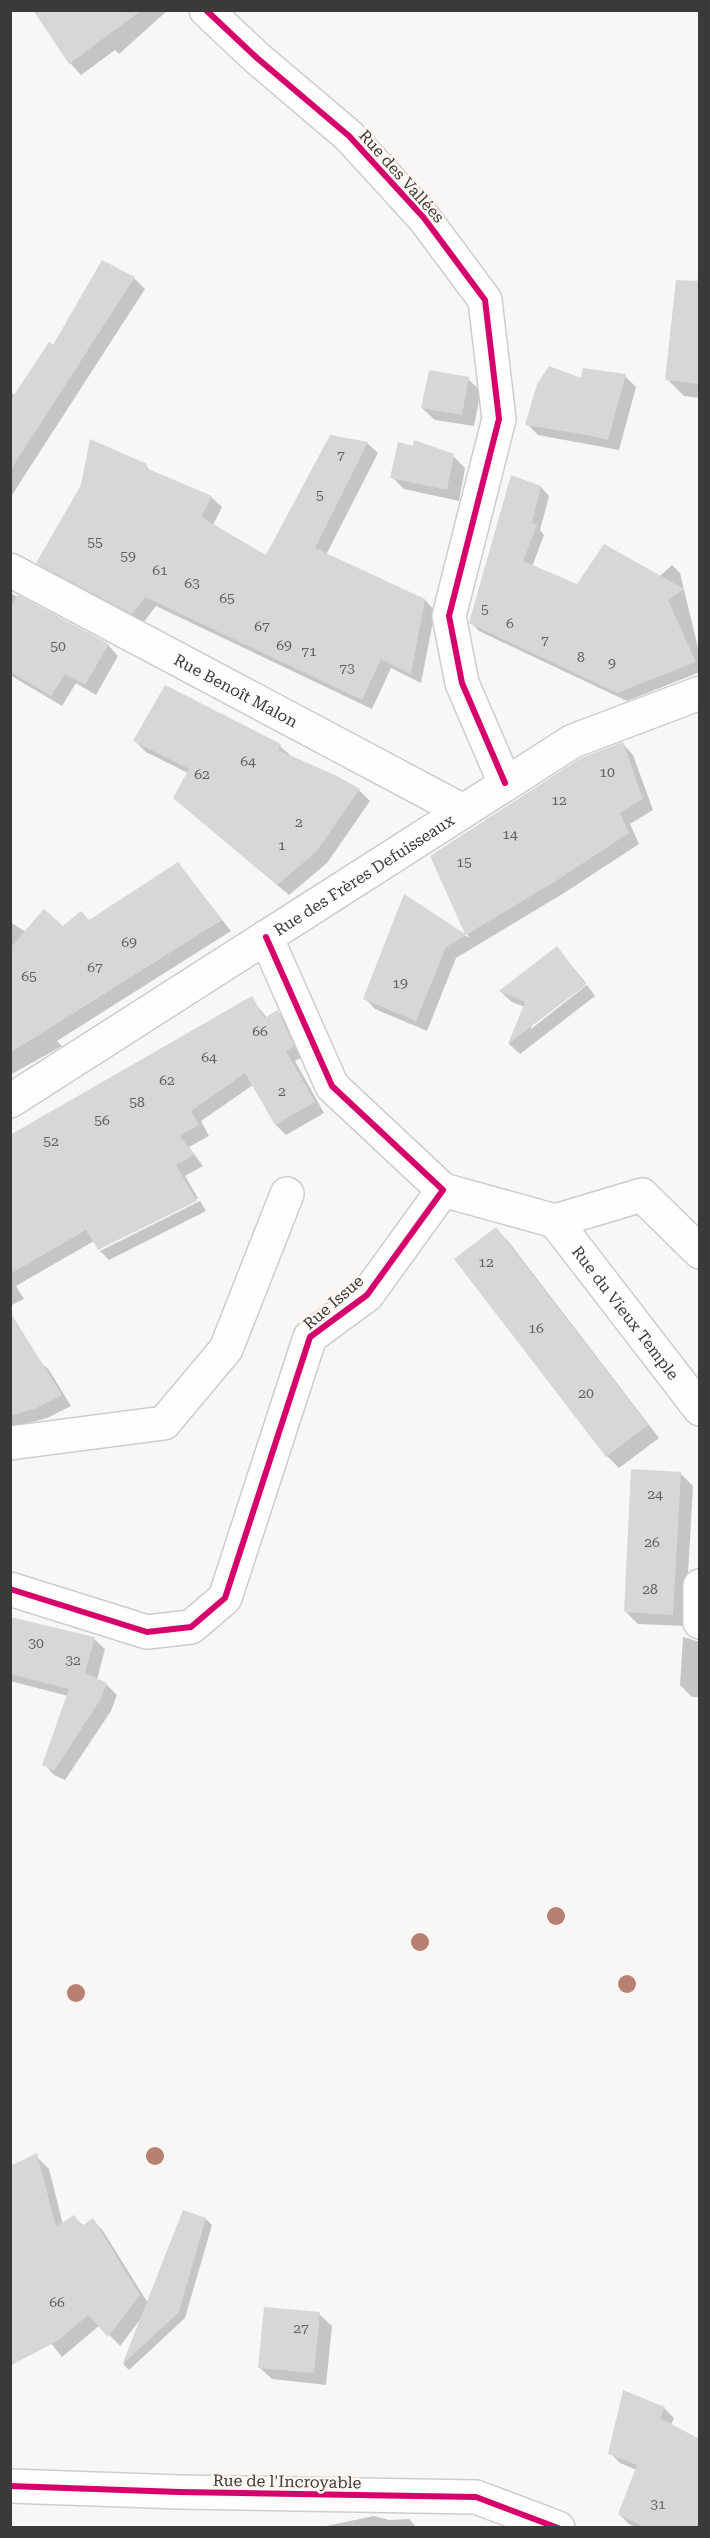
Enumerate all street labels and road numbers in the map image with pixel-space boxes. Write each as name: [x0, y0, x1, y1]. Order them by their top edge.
street label: Rue des Vallées: [355, 126, 449, 227]
street label: Rue Benoît Malon: [171, 650, 301, 731]
street label: Rue des Frères Defuisseaux: [270, 810, 458, 940]
street label: Rue du Vieux Temple: [568, 1242, 683, 1384]
street label: Rue Issue: [299, 1271, 367, 1334]
street label: Rue de l'Incroyable: [213, 2471, 362, 2492]

